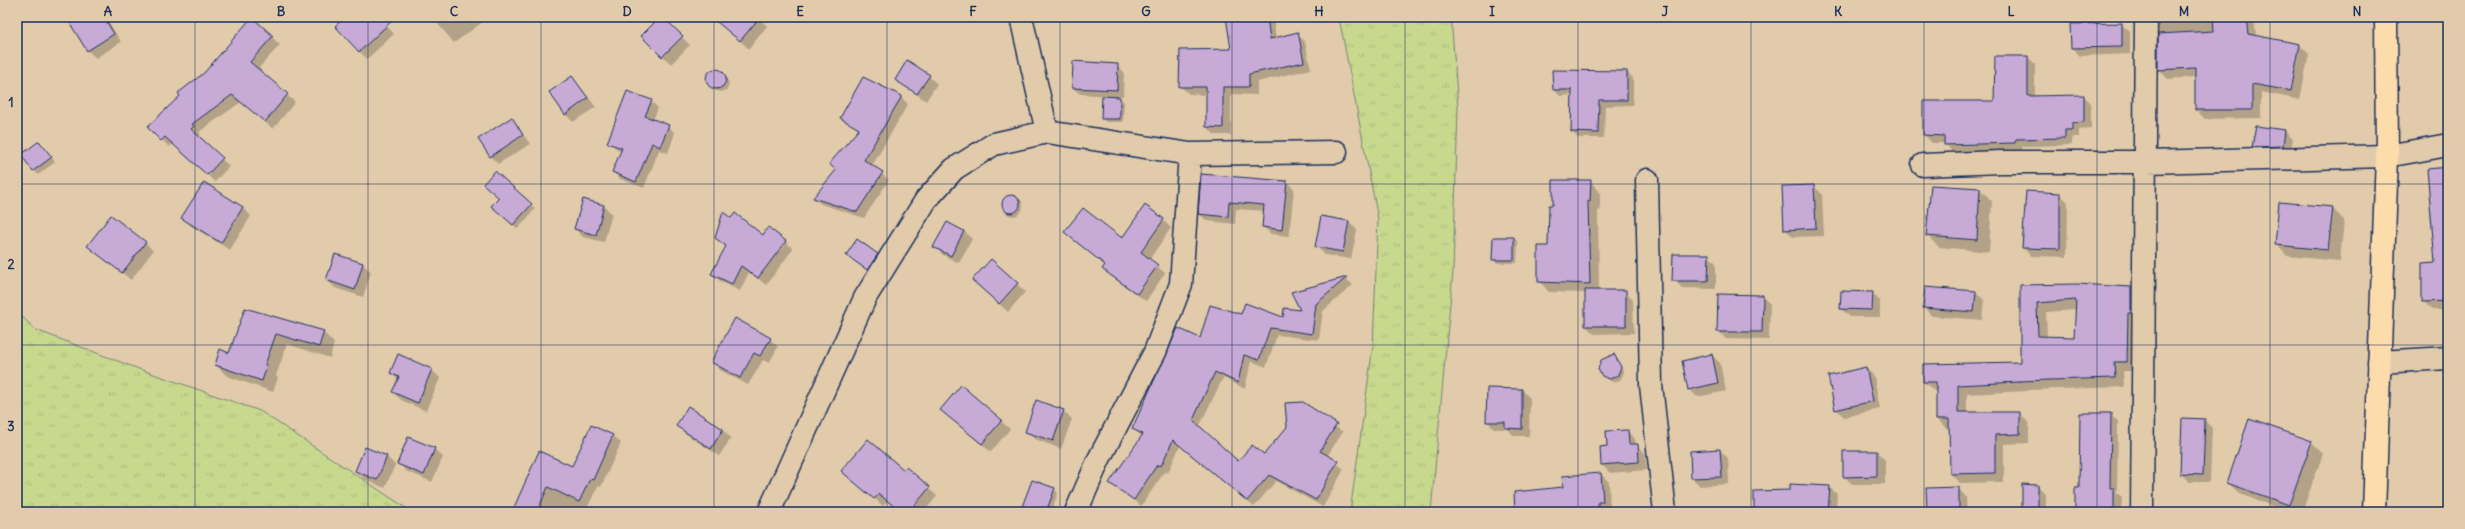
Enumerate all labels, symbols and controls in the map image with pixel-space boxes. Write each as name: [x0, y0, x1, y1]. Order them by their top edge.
text: A: [104, 3, 113, 20]
text: B: [277, 3, 286, 20]
text: C: [450, 3, 459, 20]
text: D: [622, 3, 632, 20]
text: E: [796, 3, 804, 20]
text: F: [969, 3, 977, 20]
text: G: [1141, 3, 1151, 20]
text: H: [1314, 3, 1324, 20]
text: I: [1489, 3, 1495, 20]
text: J: [1662, 3, 1669, 20]
text: K: [1834, 3, 1843, 20]
text: L: [2007, 3, 2015, 20]
text: M: [2179, 3, 2189, 20]
text: N: [2353, 3, 2361, 20]
text: 1: [8, 94, 14, 111]
text: 2: [7, 256, 15, 273]
text: 3: [7, 418, 15, 435]

